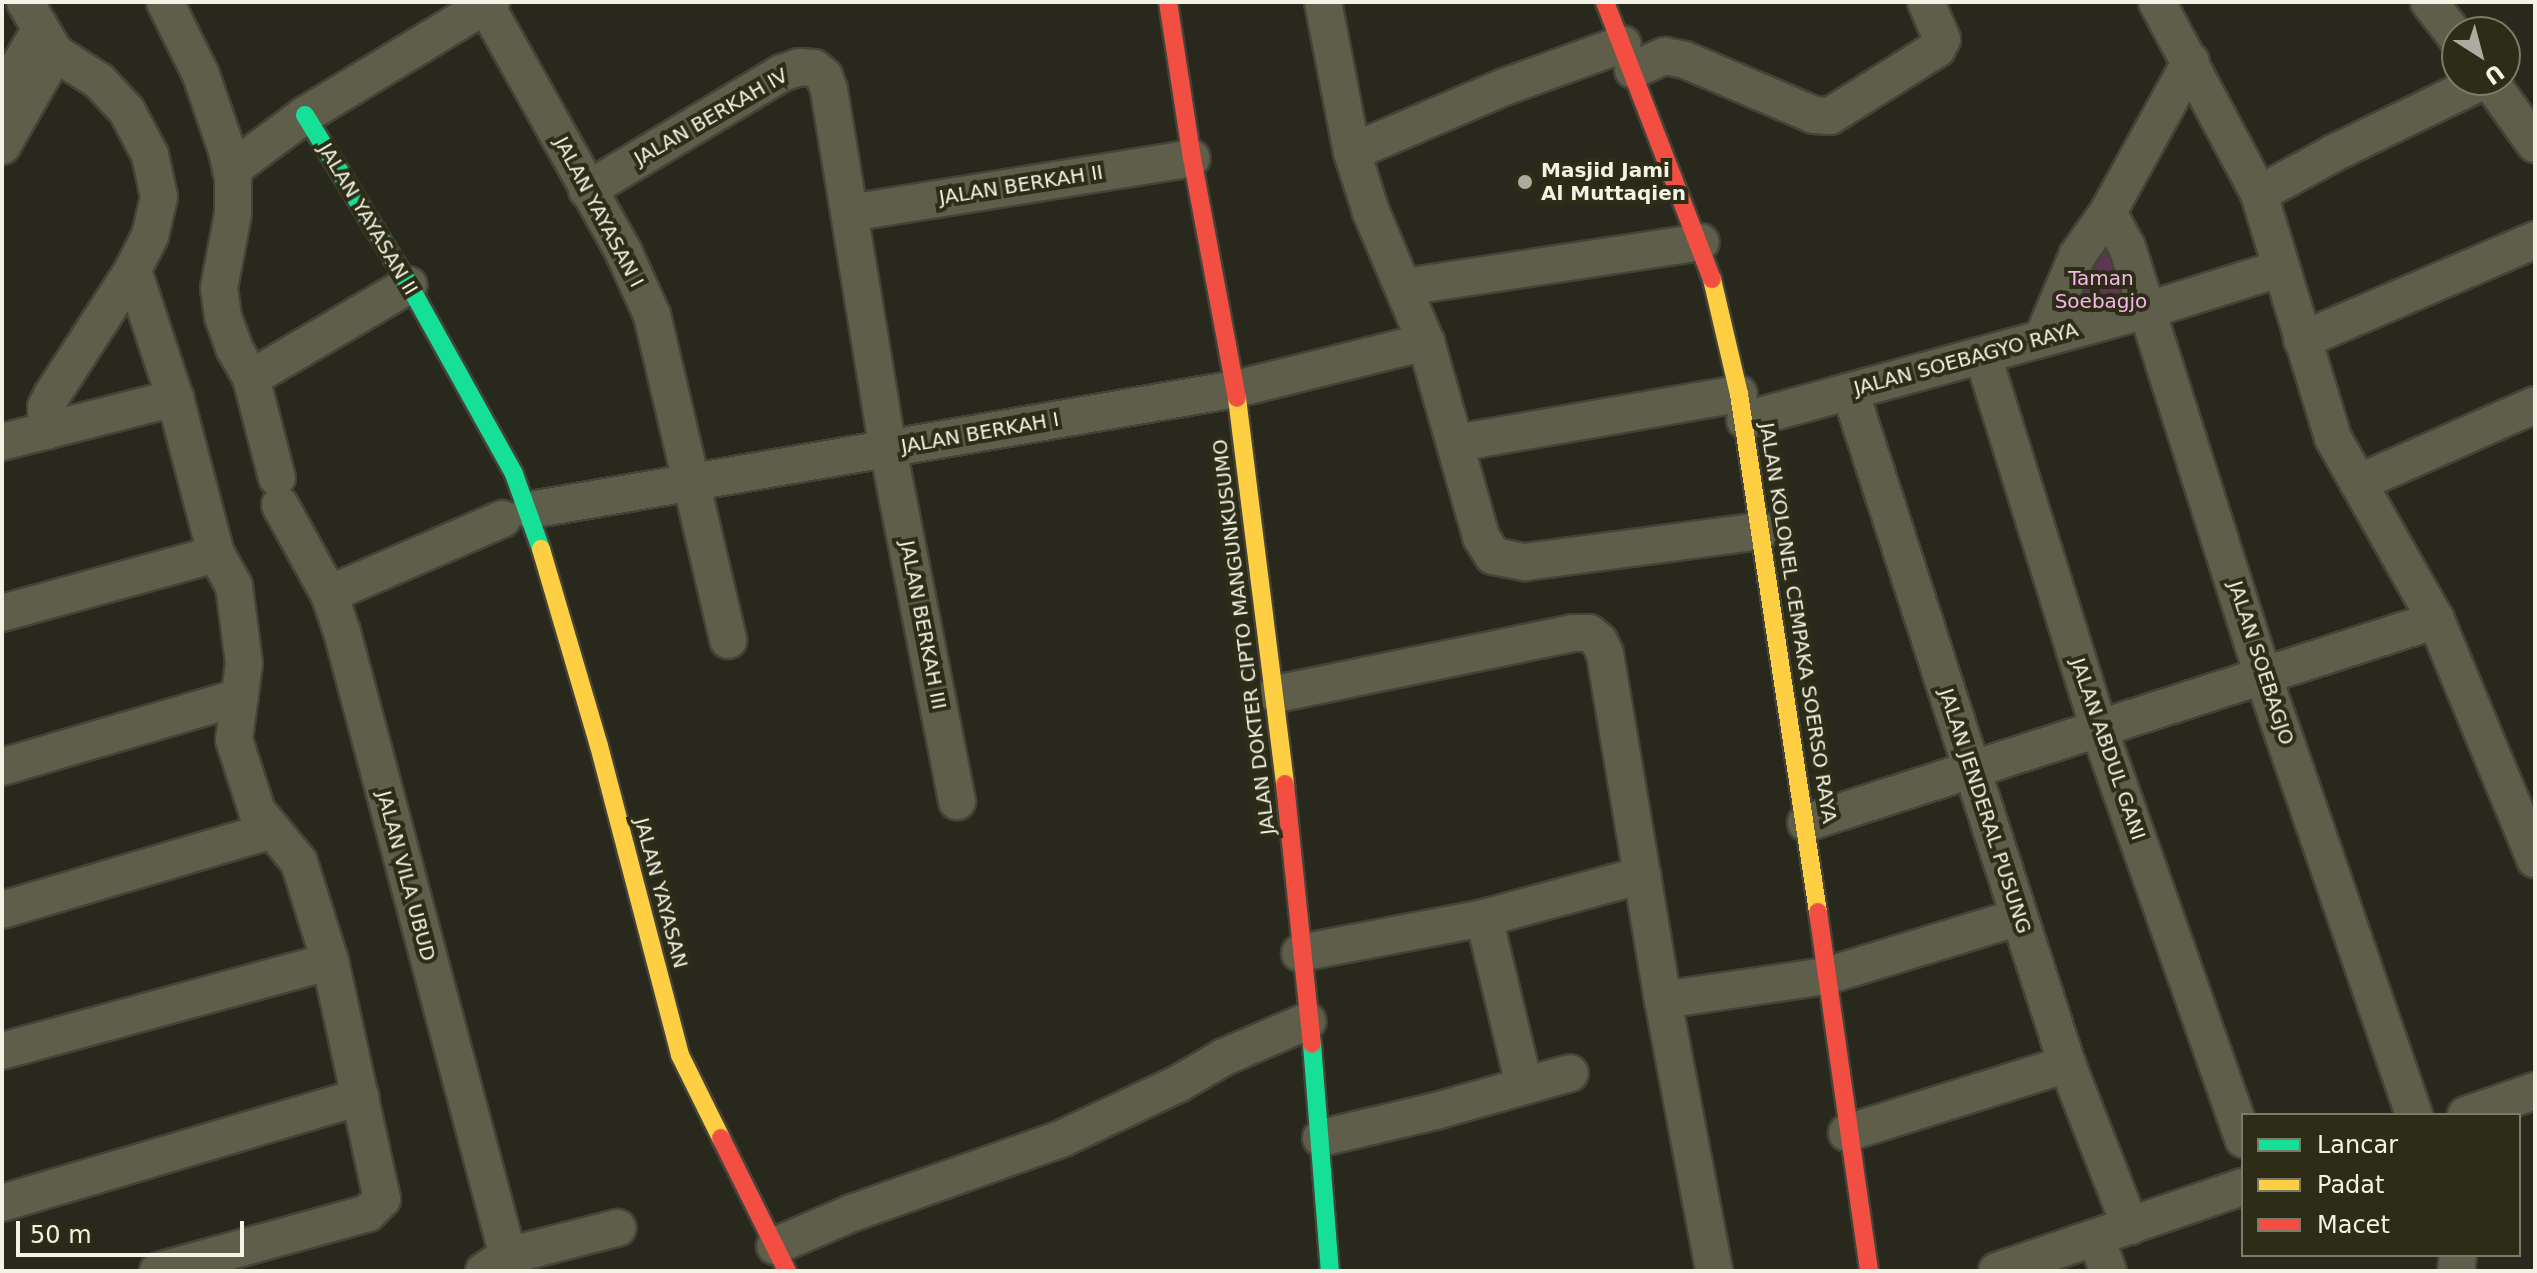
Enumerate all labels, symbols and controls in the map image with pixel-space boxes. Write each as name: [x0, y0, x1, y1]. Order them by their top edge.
north arrow: [2441, 16, 2521, 96]
text: U: [2480, 59, 2509, 90]
street label: JALAN BERKAH IV: [630, 63, 792, 171]
street label: JALAN YAYASAN I: [549, 133, 649, 291]
street label: JALAN YAYASAN II: [313, 139, 423, 299]
place label: Masjid Jami Al Muttaqien: [1541, 158, 1686, 205]
street label: JALAN BERKAH II: [937, 160, 1105, 210]
marker: Masjid Jami Al Muttaqien: [1516, 173, 1534, 191]
park label: Taman Soebagjo: [2055, 266, 2147, 313]
street label: JALAN SOEBAGYO RAYA: [1851, 317, 2081, 401]
street label: JALAN BERKAH I: [899, 407, 1061, 459]
street label: JALAN KOLONEL CEMPAKA SOERSO RAYA: [1754, 421, 1842, 825]
street label: JALAN DOKTER CIPTO MANGUNKUSUMO: [1208, 438, 1280, 836]
street label: JALAN BERKAH III: [895, 538, 951, 712]
street label: JALAN SOEBAGJO: [2223, 578, 2299, 748]
street label: JALAN ABDUL GANI: [2066, 655, 2150, 843]
street label: JALAN JENDERAL PUSUNG: [1934, 685, 2036, 937]
street label: JALAN VILA UBUD: [372, 788, 440, 964]
street label: JALAN YAYASAN: [629, 815, 693, 971]
legend: [2241, 1113, 2521, 1257]
text: Lancar: [2317, 1131, 2398, 1159]
text: Padat: [2317, 1171, 2384, 1199]
scale bar: [20, 1205, 248, 1255]
text: Macet: [2317, 1211, 2390, 1239]
text: 50 m: [30, 1221, 92, 1249]

